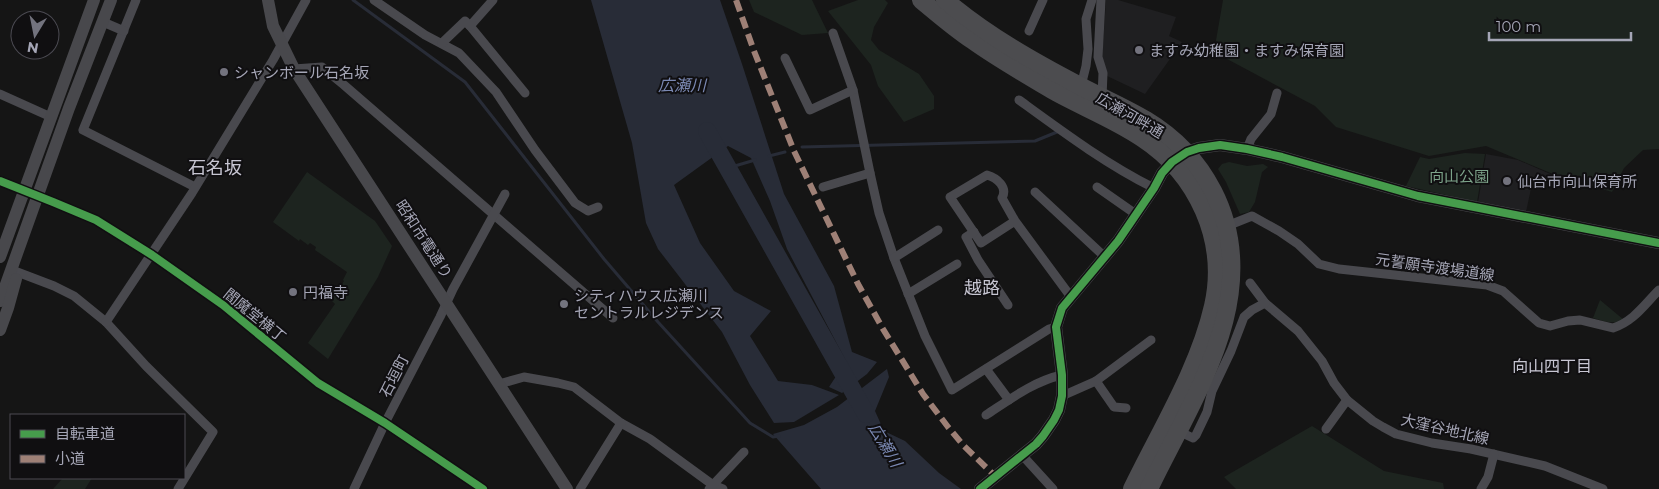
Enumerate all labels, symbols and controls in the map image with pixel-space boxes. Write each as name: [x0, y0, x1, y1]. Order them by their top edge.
north arrow: [10, 10, 60, 60]
scale bar: [1489, 10, 1632, 42]
text: 100 m: [1496, 17, 1541, 36]
text: N: [26, 38, 40, 58]
place label: ますみ幼稚園・ますみ保育園: [1149, 41, 1344, 60]
marker: ますみ幼稚園・ますみ保育園: [1133, 44, 1145, 56]
place label: シャンボール石名坂: [234, 63, 369, 82]
marker: シャンボール石名坂: [218, 66, 230, 78]
water label: 広瀬川: [658, 76, 708, 95]
street label: 広瀬河畔通: [1093, 88, 1167, 142]
district label: 石名坂: [188, 157, 242, 179]
park label: 向山公園: [1429, 167, 1489, 186]
place label: 仙台市向山保育所: [1517, 172, 1637, 191]
marker: 仙台市向山保育所: [1501, 175, 1513, 187]
street label: 昭和市電通り: [392, 196, 456, 282]
street label: 元誓願寺渡場道線: [1374, 249, 1496, 285]
district label: 越路: [964, 277, 1000, 299]
place label: 円福寺: [303, 283, 348, 302]
street label: 閻魔堂横丁: [220, 284, 290, 346]
marker: 円福寺: [287, 286, 299, 298]
place label: シティハウス広瀬川 セントラルレジデンス: [574, 286, 724, 322]
marker: シティハウス広瀬川 セントラルレジデンス: [558, 298, 570, 310]
street label: 石垣町: [375, 352, 413, 400]
district label: 向山四丁目: [1512, 357, 1592, 376]
street label: 大窪谷地北線: [1399, 410, 1491, 448]
legend: [10, 414, 185, 479]
water label: 広瀬川: [864, 420, 907, 472]
text: 自転車道: [55, 424, 115, 443]
text: 小道: [55, 449, 85, 468]

